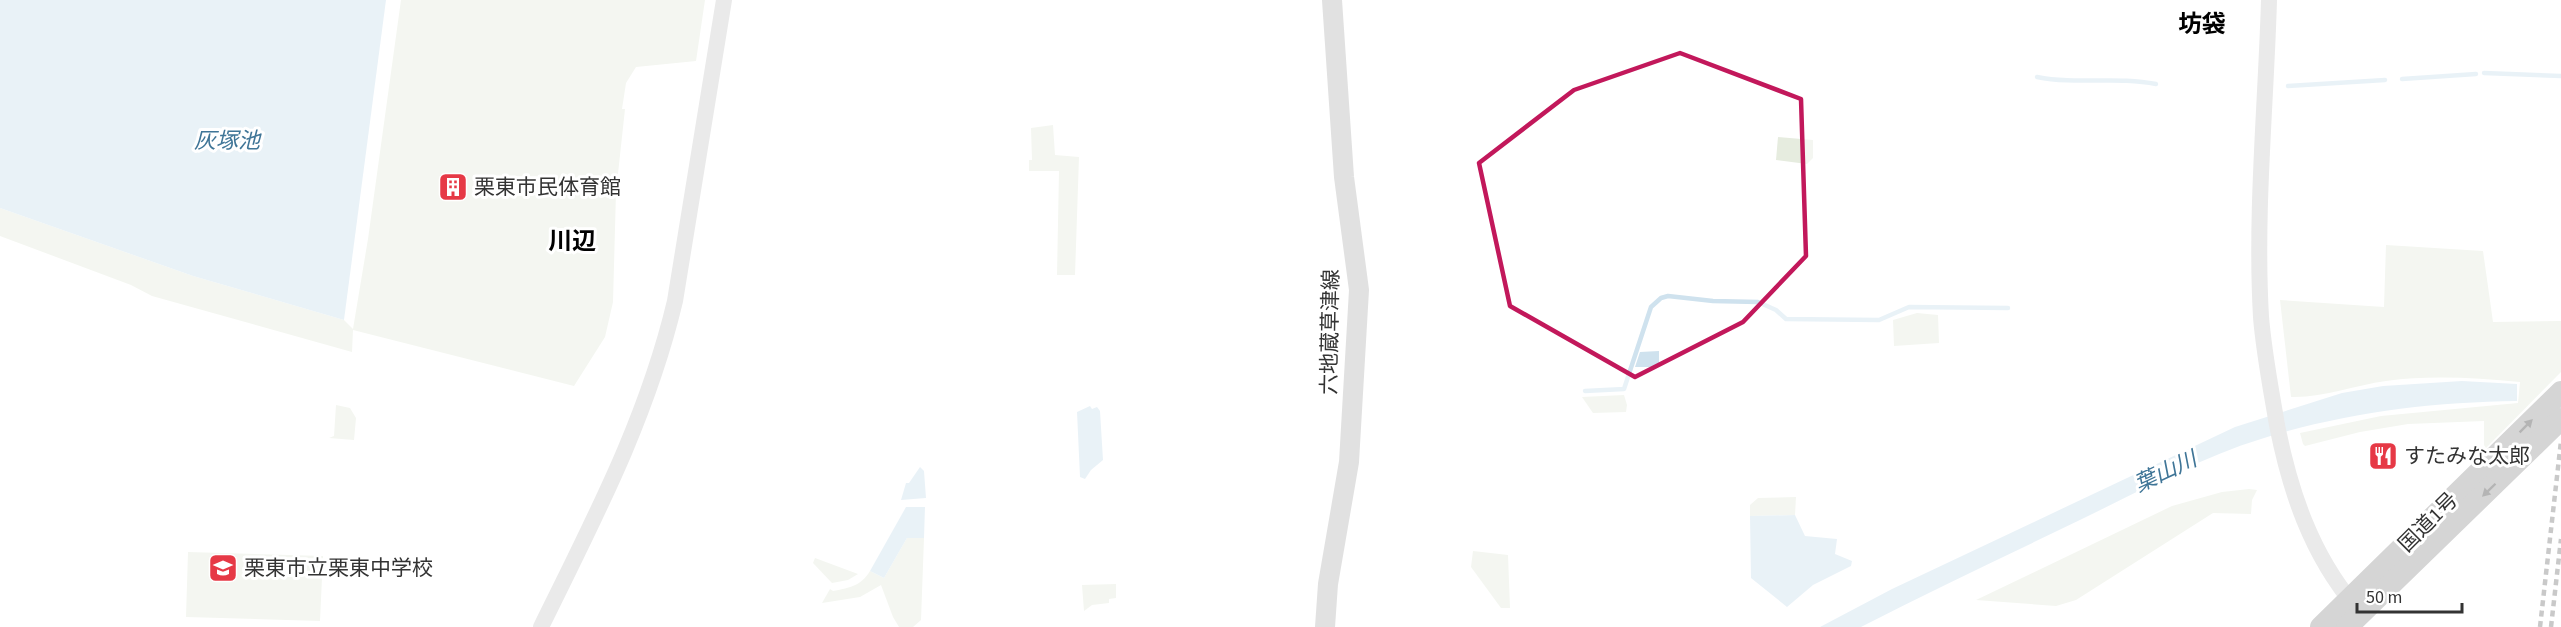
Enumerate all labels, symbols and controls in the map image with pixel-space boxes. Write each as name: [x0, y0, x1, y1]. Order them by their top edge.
district label: 坊袋: [2178, 7, 2226, 42]
water label: 灰塚池: [194, 125, 262, 157]
building icon: 栗東市民体育館: [437, 171, 469, 203]
place label: 栗東市民体育館: [474, 172, 621, 202]
district label: 川辺: [548, 224, 596, 259]
street label: 六地蔵草津線: [1314, 269, 1346, 395]
one-way arrow: [2519, 420, 2533, 434]
restaurant icon: すたみな太郎: [2367, 440, 2399, 472]
place label: すたみな太郎: [2404, 441, 2530, 471]
water label: 葉山川: [2129, 443, 2204, 500]
one-way arrow: [2482, 482, 2496, 496]
street label: 国道1号: [2391, 485, 2465, 559]
school or university icon: 栗東市立栗東中学校: [207, 552, 239, 584]
place label: 栗東市立栗東中学校: [244, 553, 433, 583]
scale bar: [2357, 576, 2462, 614]
text: 50 m: [2366, 585, 2402, 610]

